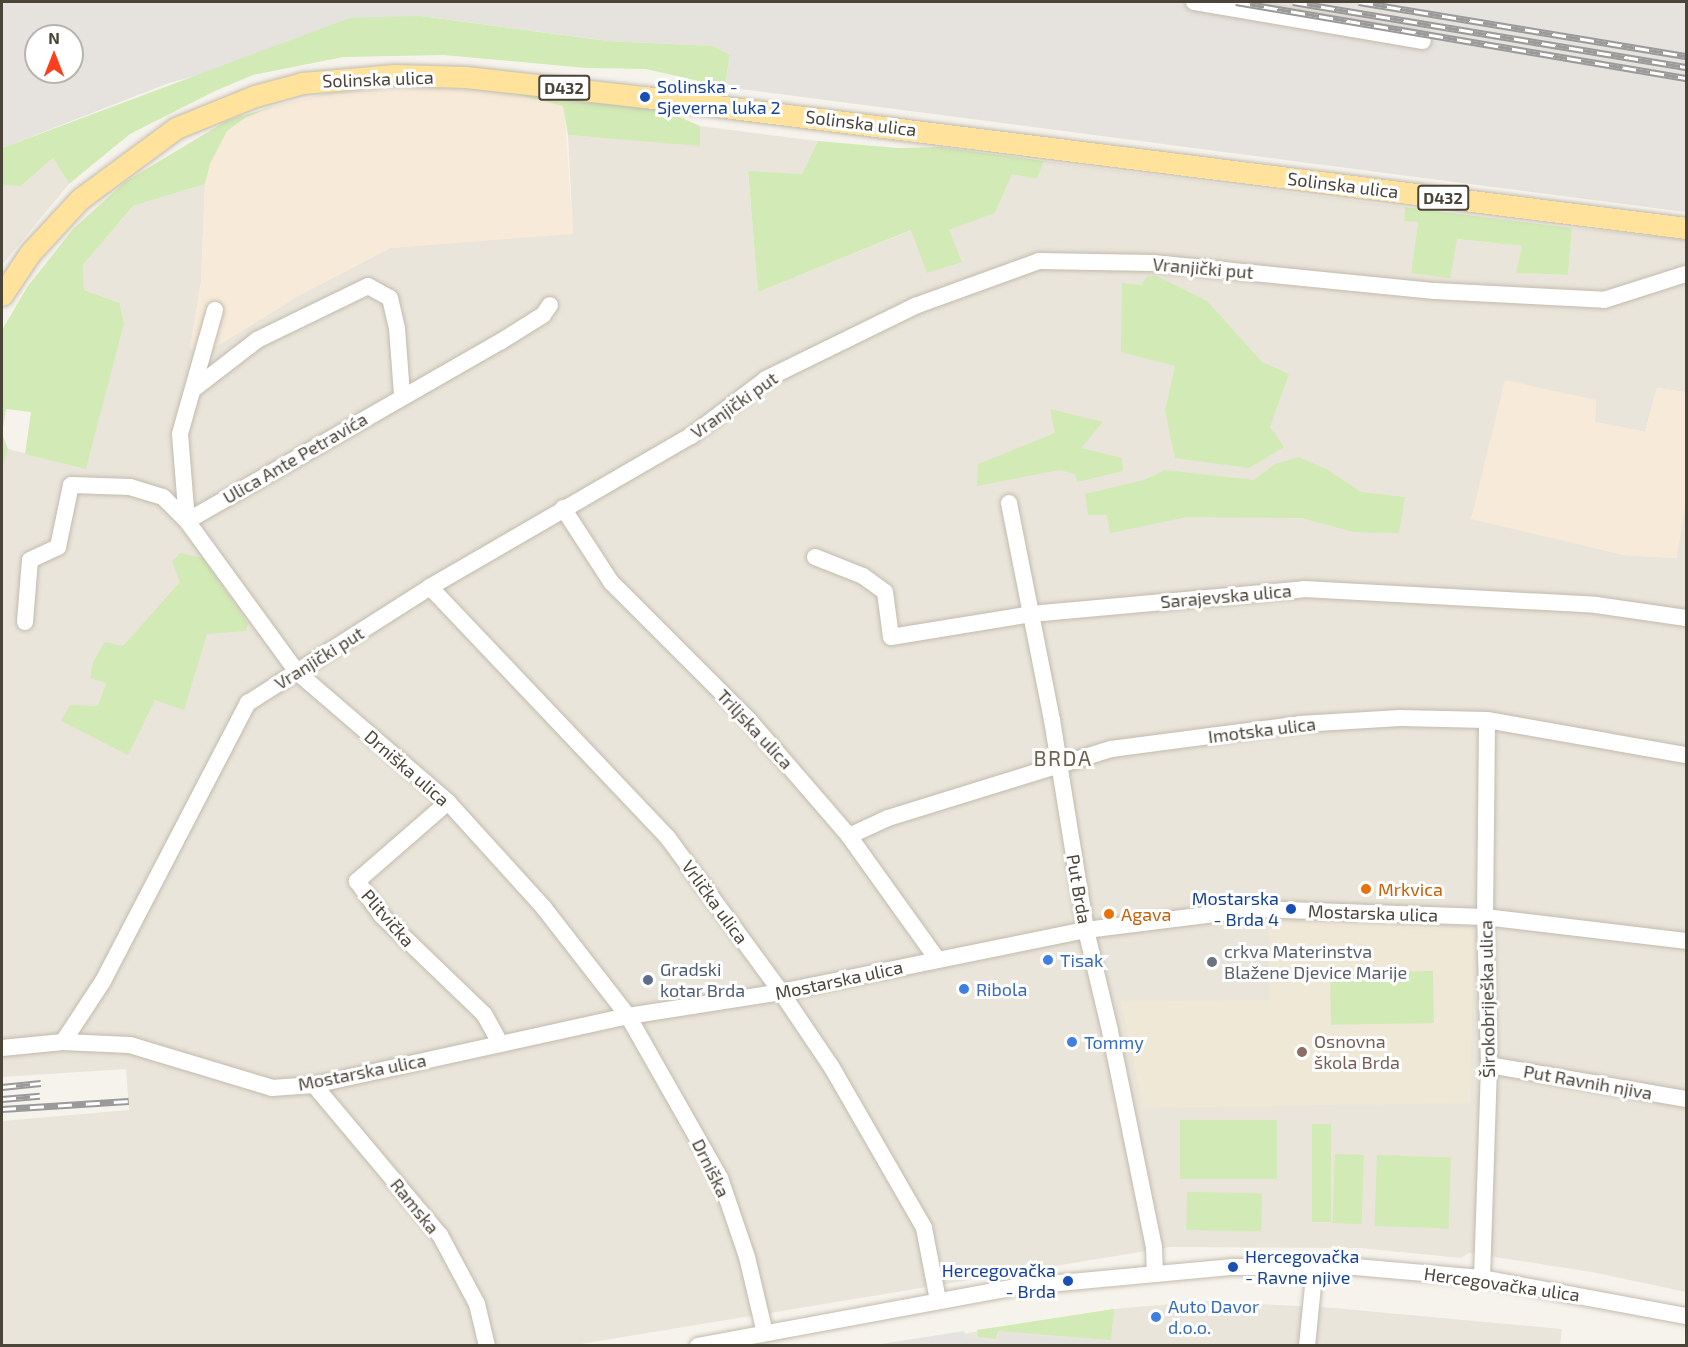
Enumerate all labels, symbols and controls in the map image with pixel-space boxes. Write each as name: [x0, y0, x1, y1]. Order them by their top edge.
north arrow: [24, 24, 84, 84]
text: N: [48, 28, 60, 47]
street label: Solinska ulica: [322, 66, 434, 92]
road number: D432: [537, 75, 591, 101]
place label: Solinska - Sjeverna luka 2: [657, 76, 781, 118]
marker: Solinska - Sjeverna luka 2: [638, 90, 652, 104]
street label: Solinska ulica: [804, 105, 918, 141]
street label: Solinska ulica: [1286, 167, 1400, 203]
road number: D432: [1416, 185, 1470, 211]
street label: Vranjički put: [1152, 253, 1254, 283]
street label: Vranjički put: [686, 367, 782, 443]
street label: Ulica Ante Petravića: [219, 408, 371, 508]
street label: Sarajevska ulica: [1159, 580, 1293, 612]
street label: Vranjički put: [270, 622, 368, 694]
street label: Triljska ulica: [713, 685, 797, 773]
street label: Imotska ulica: [1207, 713, 1317, 747]
street label: Drniška ulica: [360, 725, 454, 811]
district label: BRDA: [1034, 745, 1092, 771]
street label: Put Brda: [1062, 853, 1096, 925]
street label: Vrlička ulica: [677, 856, 753, 948]
place label: Mrkvica: [1378, 878, 1443, 900]
marker: Mrkvica: [1359, 882, 1373, 896]
street label: Plitvička: [357, 885, 419, 951]
place label: Mostarska - Brda 4: [1192, 888, 1279, 930]
street label: Mostarska ulica: [1308, 900, 1438, 926]
marker: Mostarska - Brda 4: [1284, 902, 1298, 916]
place label: Agava: [1121, 903, 1171, 925]
marker: Agava: [1102, 907, 1116, 921]
street label: Širokobriješka ulica: [1475, 920, 1499, 1078]
place label: crkva Materinstva Blažene Djevice Marije: [1224, 941, 1407, 984]
place label: Tisak: [1060, 949, 1103, 971]
marker: Tisak: [1041, 953, 1055, 967]
marker: crkva Materinstva Blažene Djevice Marije: [1205, 955, 1219, 969]
street label: Mostarska ulica: [773, 956, 905, 1004]
place label: Gradski kotar Brda: [660, 959, 745, 1002]
marker: Gradski kotar Brda: [641, 973, 655, 987]
place label: Ribola: [976, 978, 1027, 1000]
marker: Ribola: [957, 982, 971, 996]
place label: Tommy: [1084, 1031, 1144, 1053]
place label: Osnovna škola Brda: [1314, 1031, 1400, 1074]
marker: Tommy: [1065, 1035, 1079, 1049]
marker: Osnovna škola Brda: [1295, 1045, 1309, 1059]
street label: Mostarska ulica: [296, 1049, 428, 1095]
street label: Put Ravnih njiva: [1522, 1060, 1654, 1104]
street label: Drniška: [688, 1135, 734, 1201]
street label: Ramska: [386, 1174, 444, 1238]
place label: Hercegovačka - Ravne njive: [1245, 1246, 1359, 1288]
place label: Hercegovačka - Brda: [942, 1260, 1056, 1302]
marker: Hercegovačka - Ravne njive: [1226, 1260, 1240, 1274]
street label: Hercegovačka ulica: [1423, 1262, 1581, 1306]
marker: Hercegovačka - Brda: [1061, 1274, 1075, 1288]
place label: Auto Davor d.o.o.: [1168, 1296, 1259, 1338]
marker: Auto Davor d.o.o.: [1149, 1310, 1163, 1324]

